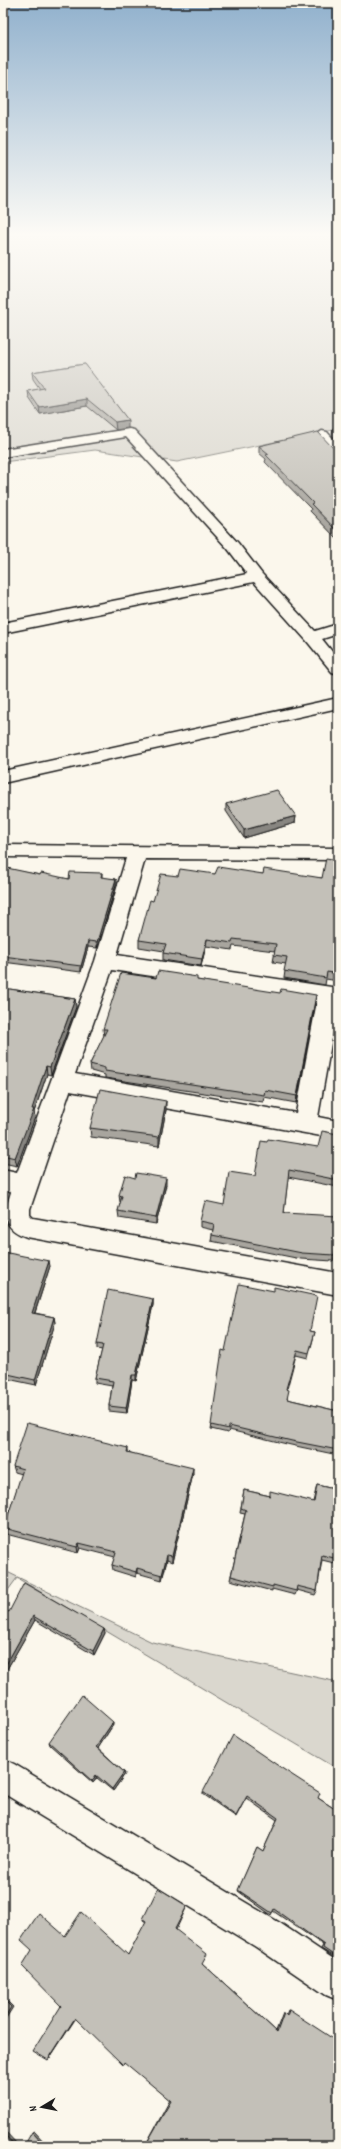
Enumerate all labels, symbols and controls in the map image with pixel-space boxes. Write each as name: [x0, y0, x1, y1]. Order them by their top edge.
north arrow: [22, 2087, 62, 2127]
text: N: [26, 2104, 42, 2112]

